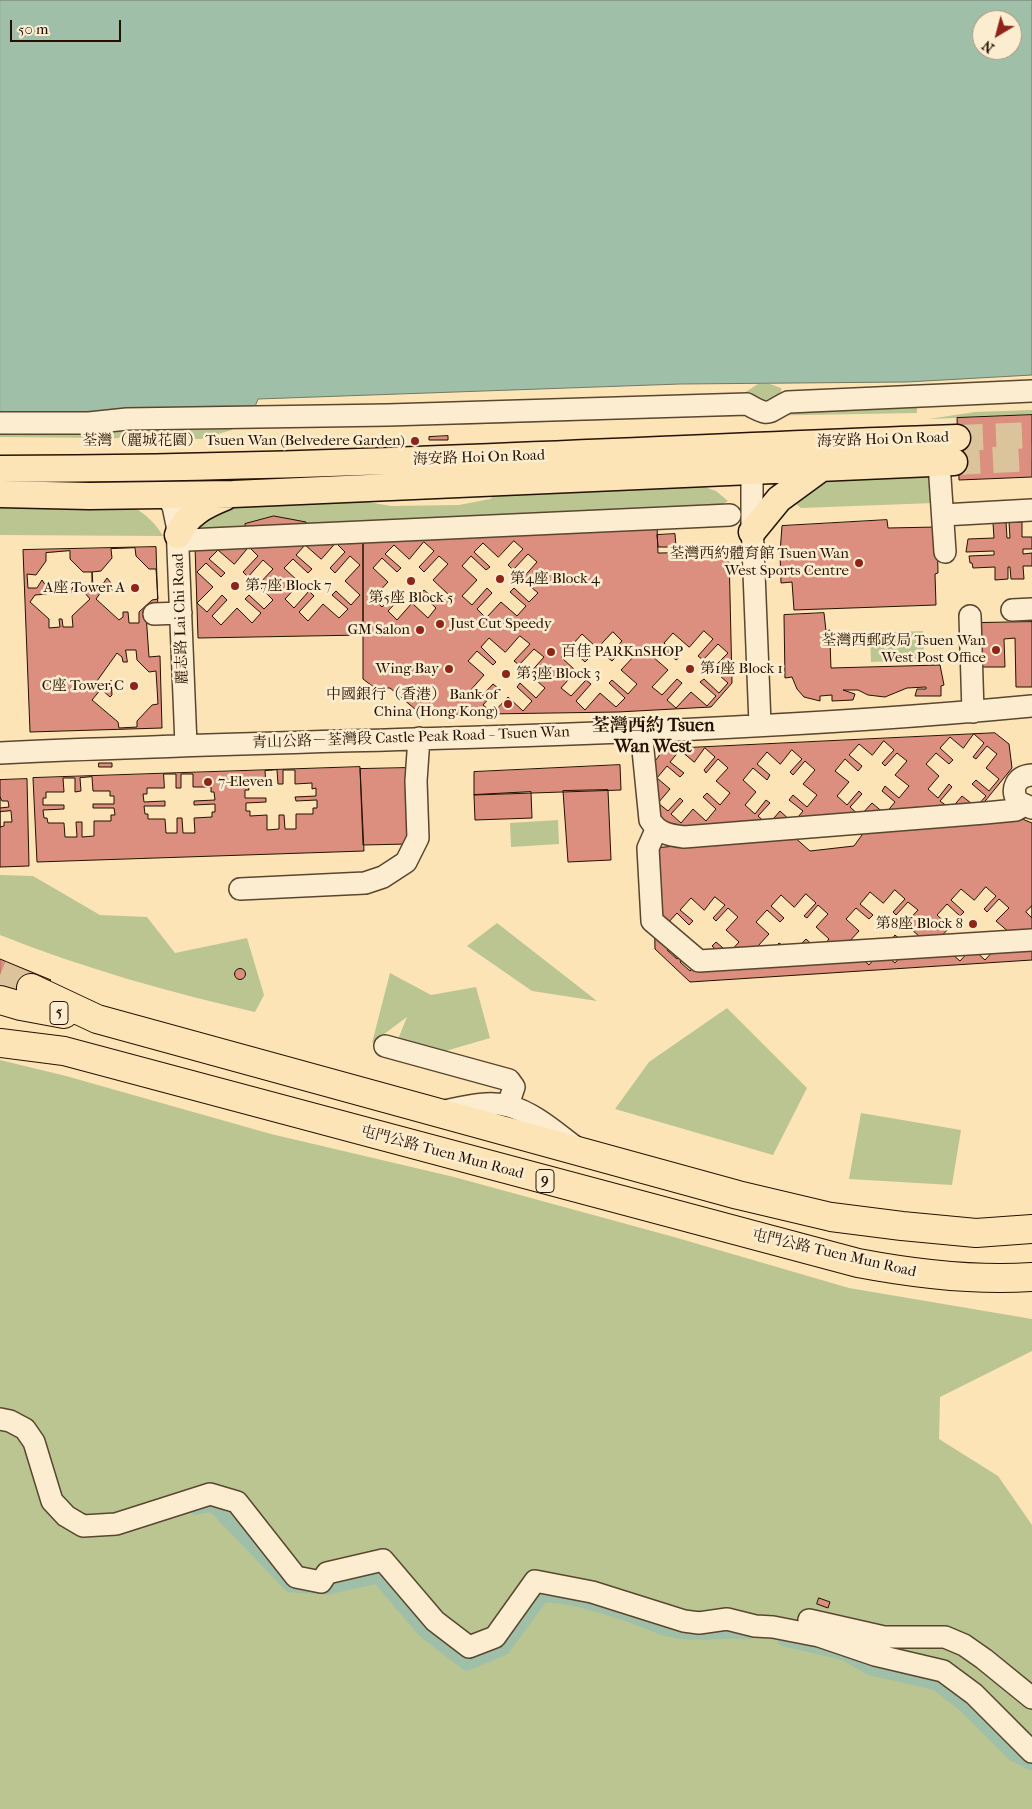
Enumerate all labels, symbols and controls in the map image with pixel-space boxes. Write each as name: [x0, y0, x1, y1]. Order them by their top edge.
scale bar: [12, 10, 124, 42]
north arrow: [972, 10, 1022, 60]
text: 50 m: [18, 20, 48, 38]
text: N: [979, 37, 998, 57]
street label: 海安路 Hoi On Road: [817, 429, 949, 451]
place label: 荃灣（麗城花園） Tsuen Wan (Belvedere Garden): [82, 432, 405, 450]
marker: 荃灣（麗城花園） Tsuen Wan (Belvedere Garden): [409, 435, 421, 447]
street label: 海安路 Hoi On Road: [413, 447, 545, 469]
place label: 荃灣西約體育館 Tsuen Wan West Sports Centre: [669, 545, 849, 580]
street label: 麗志路 Lai Chi Road: [170, 553, 192, 685]
marker: 荃灣西約體育館 Tsuen Wan West Sports Centre: [853, 557, 865, 569]
place label: 第4座 Block 4: [510, 570, 600, 588]
marker: 第4座 Block 4: [494, 573, 506, 585]
marker: 第5座 Block 5: [405, 575, 417, 587]
place label: 第7座 Block 7: [245, 577, 332, 595]
place label: A座 Tower A: [43, 579, 125, 597]
marker: 第7座 Block 7: [229, 580, 241, 592]
marker: A座 Tower A: [129, 582, 141, 594]
place label: 第5座 Block 5: [368, 589, 454, 607]
place label: Just Cut Speedy: [450, 615, 552, 633]
marker: Just Cut Speedy: [434, 618, 446, 630]
place label: GM Salon: [348, 621, 410, 639]
marker: GM Salon: [414, 624, 426, 636]
place label: 荃灣西郵政局 Tsuen Wan West Post Office: [821, 632, 986, 667]
place label: 百佳 PARKnSHOP: [561, 643, 683, 661]
marker: 荃灣西郵政局 Tsuen Wan West Post Office: [990, 644, 1002, 656]
marker: 百佳 PARKnSHOP: [545, 646, 557, 658]
place label: Wing Bay: [376, 660, 439, 678]
place label: 第1座 Block 1: [700, 660, 783, 678]
marker: Wing Bay: [443, 663, 455, 675]
marker: 第1座 Block 1: [684, 663, 696, 675]
place label: 第3座 Block 3: [516, 665, 600, 683]
marker: 第3座 Block 3: [500, 668, 512, 680]
place label: C座 Tower C: [42, 677, 124, 695]
marker: C座 Tower C: [128, 680, 140, 692]
place label: 中國銀行（香港） Bank of China (Hong Kong): [326, 686, 498, 721]
marker: 中國銀行（香港） Bank of China (Hong Kong): [502, 698, 514, 710]
district label: 荃灣西約 Tsuen Wan West: [592, 716, 714, 759]
street label: 青山公路－荃灣段 Castle Peak Road – Tsuen Wan: [252, 723, 570, 753]
place label: 7-Eleven: [218, 773, 273, 791]
marker: 7-Eleven: [202, 776, 214, 788]
place label: 第8座 Block 8: [876, 915, 963, 933]
marker: 第8座 Block 8: [967, 918, 979, 930]
road number: 5: [50, 1001, 68, 1024]
street label: 屯門公路 Tuen Mun Road: [358, 1123, 526, 1183]
road number: 9: [536, 1170, 554, 1192]
street label: 屯門公路 Tuen Mun Road: [750, 1226, 918, 1282]

